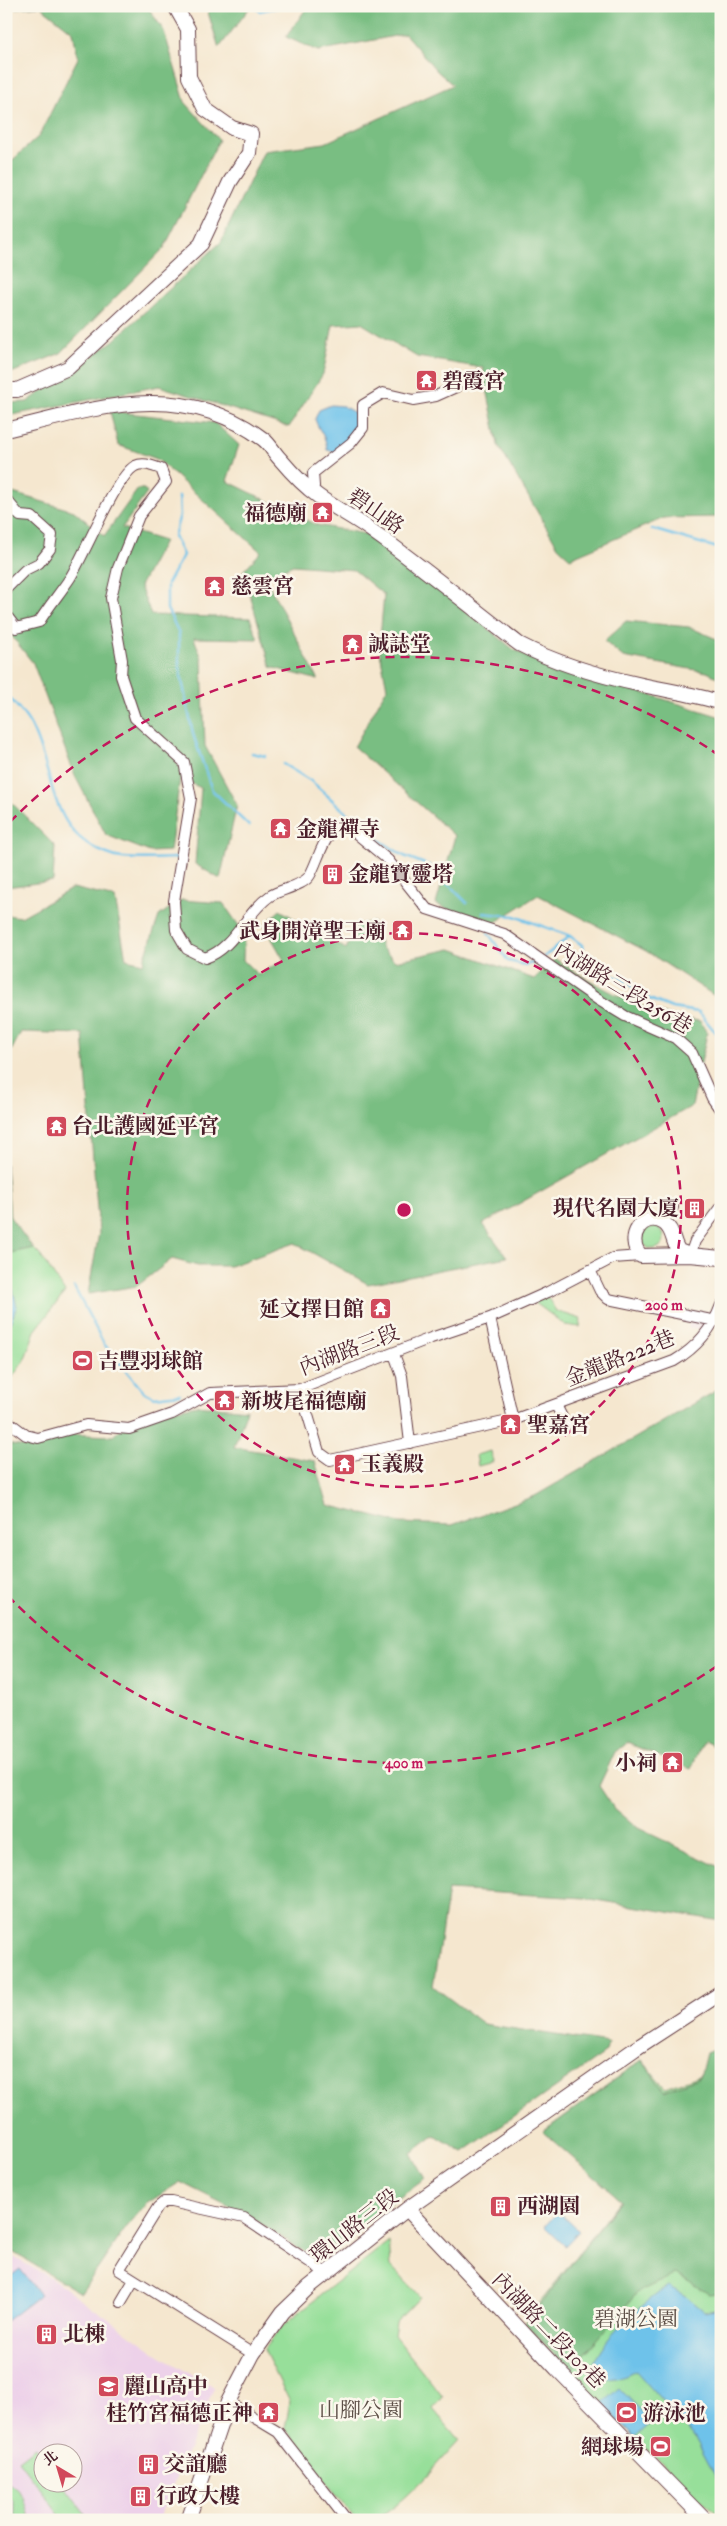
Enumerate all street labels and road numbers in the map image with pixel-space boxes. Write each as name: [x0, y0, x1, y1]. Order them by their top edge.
street label: 碧山路: [342, 482, 409, 541]
street label: 內湖路三段256巷: [549, 937, 697, 1040]
street label: 內湖路三段: [295, 1319, 403, 1382]
street label: 金龍路222巷: [561, 1324, 679, 1393]
street label: 環山路三段: [305, 2183, 404, 2269]
street label: 內湖路二段103巷: [486, 2266, 611, 2394]

